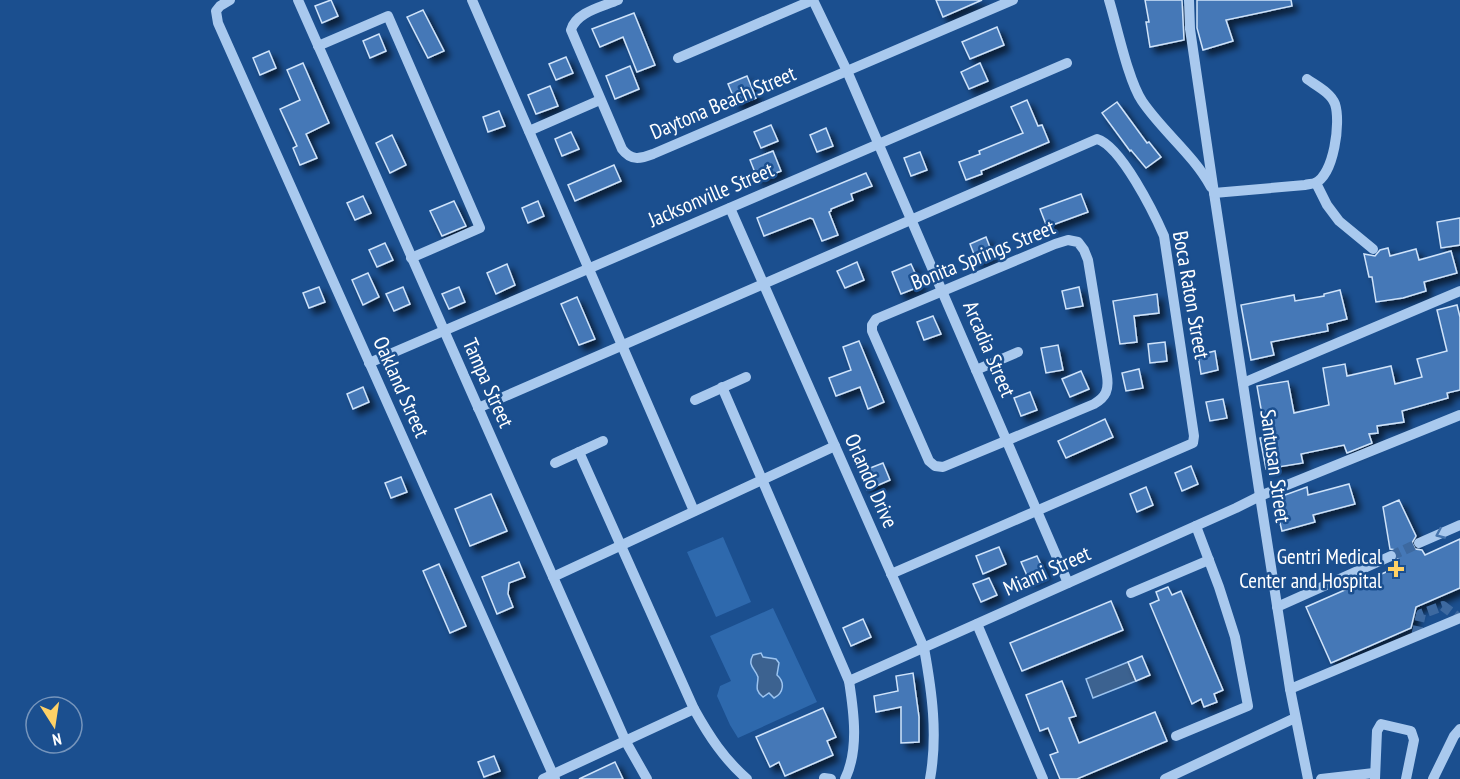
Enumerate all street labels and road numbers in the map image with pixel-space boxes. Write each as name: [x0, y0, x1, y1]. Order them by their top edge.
street label: Daytona Beach Street: [646, 60, 800, 145]
street label: Jacksonville Street: [643, 156, 778, 233]
street label: Bonita Springs Street: [907, 213, 1059, 296]
street label: Boca Raton Street: [1167, 229, 1216, 361]
street label: Arcadia Street: [957, 297, 1022, 401]
street label: Oakland Street: [367, 332, 436, 442]
street label: Tampa Street: [457, 334, 520, 432]
street label: Santusan Street: [1254, 408, 1297, 525]
street label: Orlando Drive: [839, 429, 904, 532]
street label: Miami Street: [999, 539, 1095, 602]

